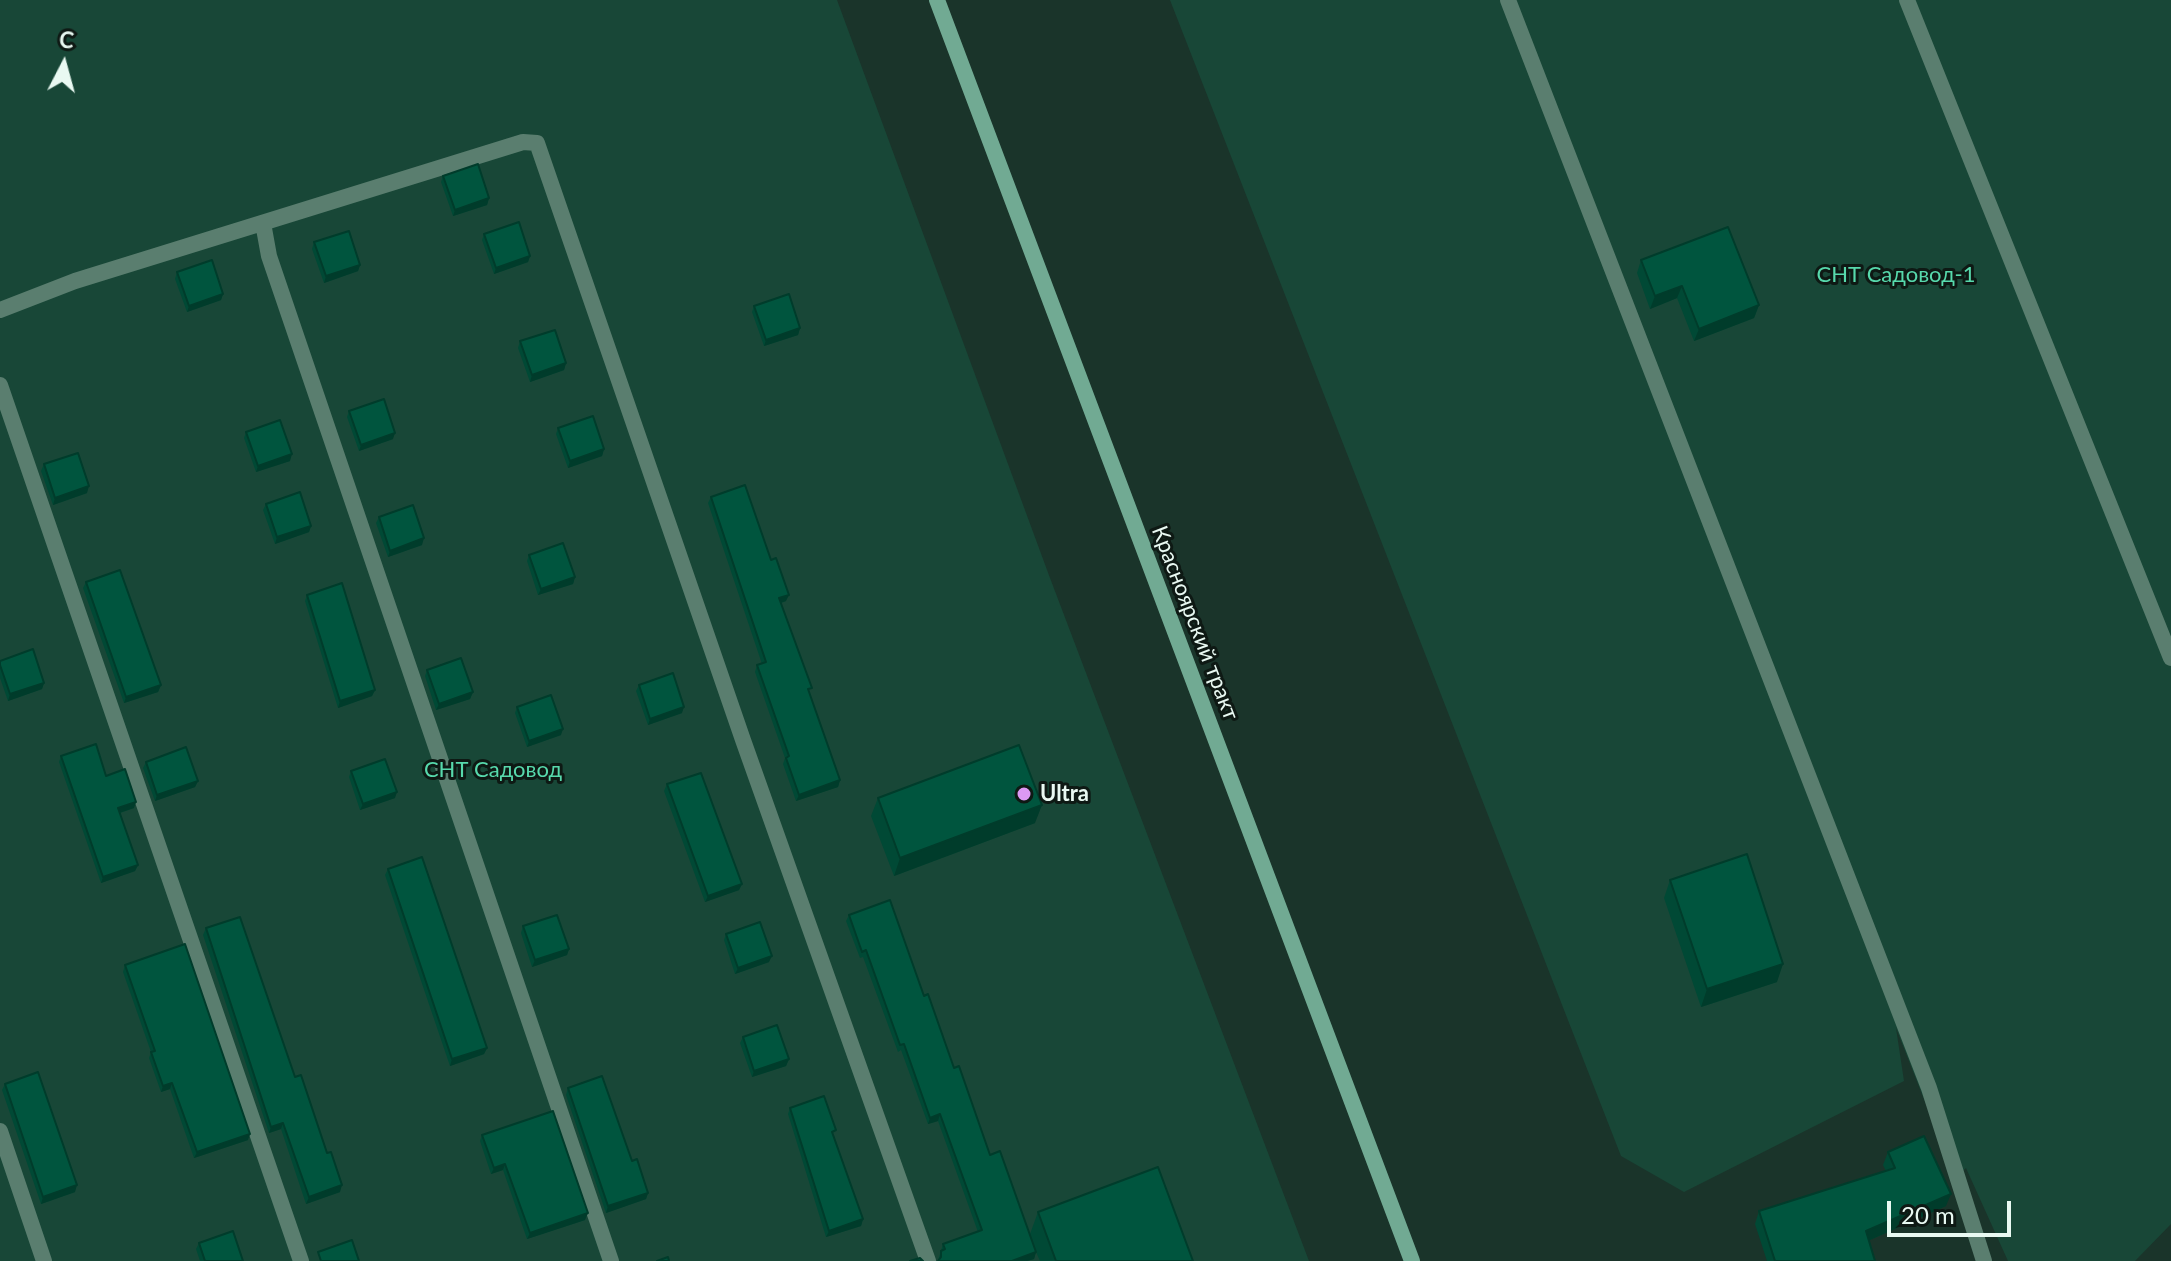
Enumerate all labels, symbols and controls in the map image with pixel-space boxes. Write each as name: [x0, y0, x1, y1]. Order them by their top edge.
north arrow: [24, 24, 104, 104]
text: С: [58, 25, 75, 54]
park label: СНТ Садовод-1: [1817, 262, 1975, 288]
street label: Красноярский тракт: [1146, 522, 1244, 724]
park label: СНТ Садовод: [424, 757, 562, 783]
place label: Ultra: [1040, 781, 1089, 807]
marker: Ultra: [1015, 785, 1033, 803]
scale bar: [1891, 1185, 2015, 1235]
text: 20 m: [1901, 1200, 1955, 1229]

